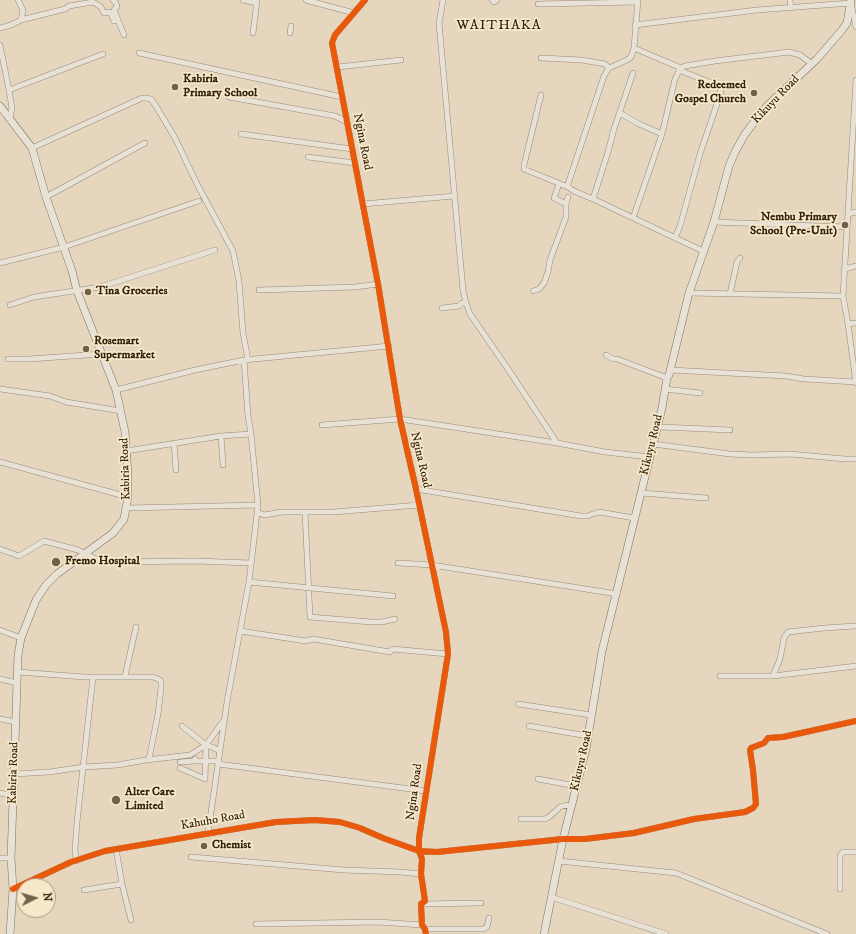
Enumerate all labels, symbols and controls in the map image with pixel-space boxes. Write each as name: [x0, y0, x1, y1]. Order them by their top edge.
district label: WAITHAKA: [456, 18, 542, 34]
place label: Kabiria Primary School: [183, 73, 257, 101]
street label: Kikuyu Road: [749, 73, 803, 127]
place label: Redeemed Gospel Church: [675, 79, 746, 107]
marker: Kabiria Primary School: [170, 82, 180, 92]
marker: Redeemed Gospel Church: [749, 88, 759, 98]
street label: Ngina Road: [349, 112, 375, 172]
place label: Nembu Primary School (Pre-Unit): [750, 211, 837, 239]
marker: Nembu Primary School (Pre-Unit): [840, 220, 850, 230]
place label: Tina Groceries: [96, 285, 167, 299]
marker: Tina Groceries: [83, 287, 93, 297]
place label: Rosemart Supermarket: [94, 335, 155, 363]
marker: Rosemart Supermarket: [81, 344, 91, 354]
street label: Kikuyu Road: [637, 413, 667, 477]
street label: Ngina Road: [407, 430, 433, 490]
street label: Kabiria Road: [118, 438, 134, 500]
place label: Fremo Hospital: [65, 555, 140, 569]
marker: Fremo Hospital: [50, 556, 62, 568]
street label: Kikuyu Road: [568, 729, 596, 793]
street label: Kabiria Road: [6, 742, 22, 804]
street label: Ngina Road: [404, 763, 426, 821]
place label: Alter Care Limited: [125, 786, 175, 814]
marker: Alter Care Limited: [110, 794, 122, 806]
street label: Kahuho Road: [180, 808, 246, 834]
place label: Chemist: [212, 839, 251, 853]
marker: Chemist: [199, 841, 209, 851]
north arrow: [16, 878, 56, 918]
text: N: [40, 892, 54, 902]

